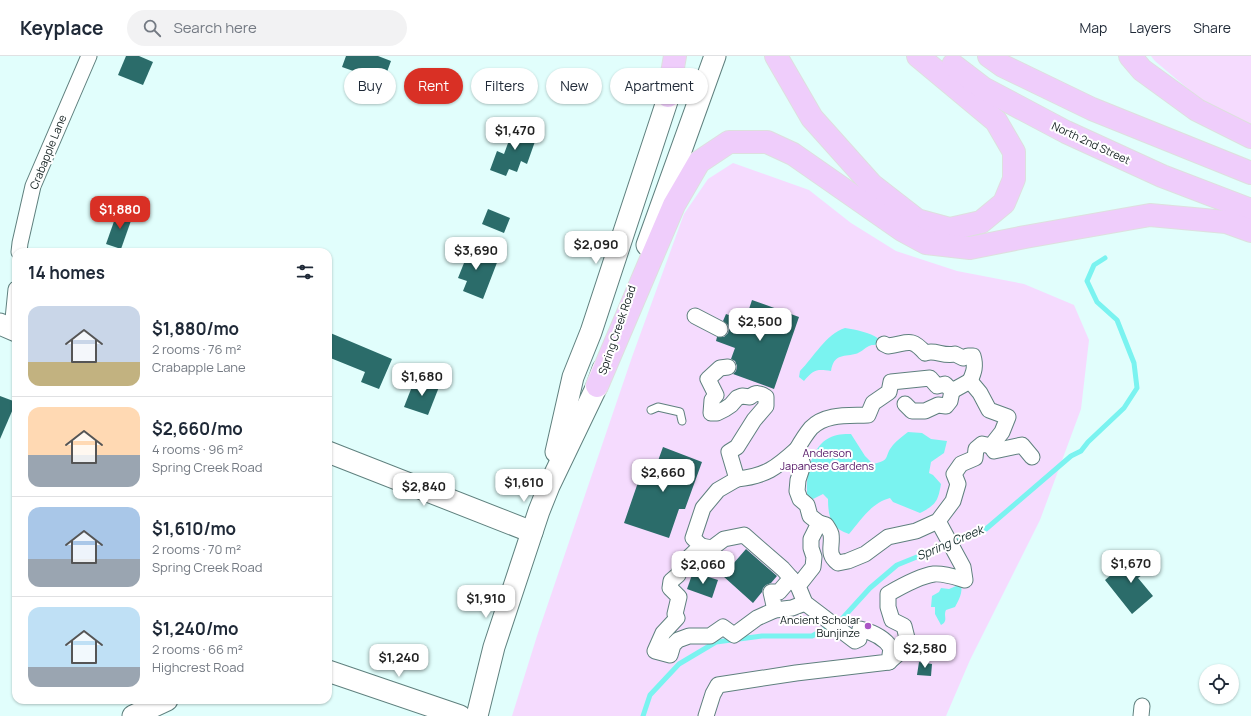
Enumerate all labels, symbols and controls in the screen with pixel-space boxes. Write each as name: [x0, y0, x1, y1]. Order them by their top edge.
search box: [127, 10, 407, 46]
text: Keyplace: [20, 15, 103, 41]
icon: search: [141, 17, 163, 39]
text: Search here: [173, 17, 257, 38]
text: Map: [1079, 18, 1107, 37]
text: Layers: [1129, 18, 1171, 37]
text: Share: [1193, 18, 1231, 37]
chip: Buy: [344, 68, 396, 104]
chip: Rent: [404, 68, 463, 104]
chip: Filters: [471, 68, 538, 104]
chip: New: [546, 68, 602, 104]
chip: Apartment: [610, 68, 708, 104]
street label: Crabapple Lane: [26, 112, 70, 191]
pin: $1,470: [482, 117, 548, 151]
street label: North 2nd Street: [1050, 118, 1133, 167]
text: $1,470: [495, 121, 535, 139]
pin: $1,880: [87, 196, 153, 230]
text: $1,880: [99, 200, 141, 218]
pin: $2,090: [563, 231, 629, 265]
text: $2,090: [573, 235, 619, 253]
pin: $3,690: [443, 237, 509, 271]
text: $3,690: [454, 241, 498, 259]
text: 14 homes: [28, 261, 105, 284]
icon: filters: [294, 261, 316, 283]
street label: Spring Creek Road: [594, 283, 639, 376]
pin: $2,500: [727, 308, 793, 342]
text: $2,500: [738, 312, 782, 330]
text: $1,880/mo: [152, 317, 239, 340]
icon: home: [60, 322, 108, 370]
text: 2 rooms · 76 m²: [152, 340, 241, 358]
text: Crabapple Lane: [152, 358, 246, 376]
pin: $1,680: [389, 363, 455, 397]
text: $1,680: [401, 367, 443, 385]
text: $2,660/mo: [152, 417, 243, 440]
icon: home: [60, 423, 108, 471]
text: 4 rooms · 96 m²: [152, 440, 243, 458]
park label: Anderson Japanese Gardens: [780, 445, 874, 473]
text: Spring Creek Road: [152, 458, 262, 476]
pin: $2,660: [630, 459, 696, 493]
text: $2,660: [641, 463, 685, 481]
pin: $1,610: [491, 469, 557, 503]
pin: $2,840: [391, 473, 457, 507]
text: $1,610: [504, 473, 544, 491]
text: $2,840: [402, 477, 446, 495]
text: $1,610/mo: [152, 517, 236, 540]
water label: Spring Creek: [914, 520, 988, 564]
icon: home: [60, 523, 108, 571]
text: 2 rooms · 70 m²: [152, 540, 241, 558]
pin: $1,670: [1098, 550, 1164, 584]
pin: $2,060: [670, 551, 736, 585]
text: $1,670: [1111, 554, 1151, 572]
text: $2,060: [680, 555, 726, 573]
text: Spring Creek Road: [152, 558, 262, 576]
pin: $1,910: [453, 585, 519, 619]
text: $1,910: [466, 589, 506, 607]
place label: Ancient Scholar Bunjinze: [780, 612, 861, 640]
text: $1,240/mo: [152, 617, 238, 640]
marker: Ancient Scholar Bunjinze: [863, 621, 873, 631]
icon: home: [60, 623, 108, 671]
pin: $2,580: [892, 635, 958, 669]
text: $2,580: [903, 639, 947, 657]
text: 2 rooms · 66 m²: [152, 640, 243, 658]
pin: $1,240: [366, 644, 432, 678]
text: $1,240: [378, 648, 420, 666]
text: Highcrest Road: [152, 658, 244, 676]
map controls: [1199, 664, 1239, 704]
button: locate: [1199, 664, 1239, 704]

